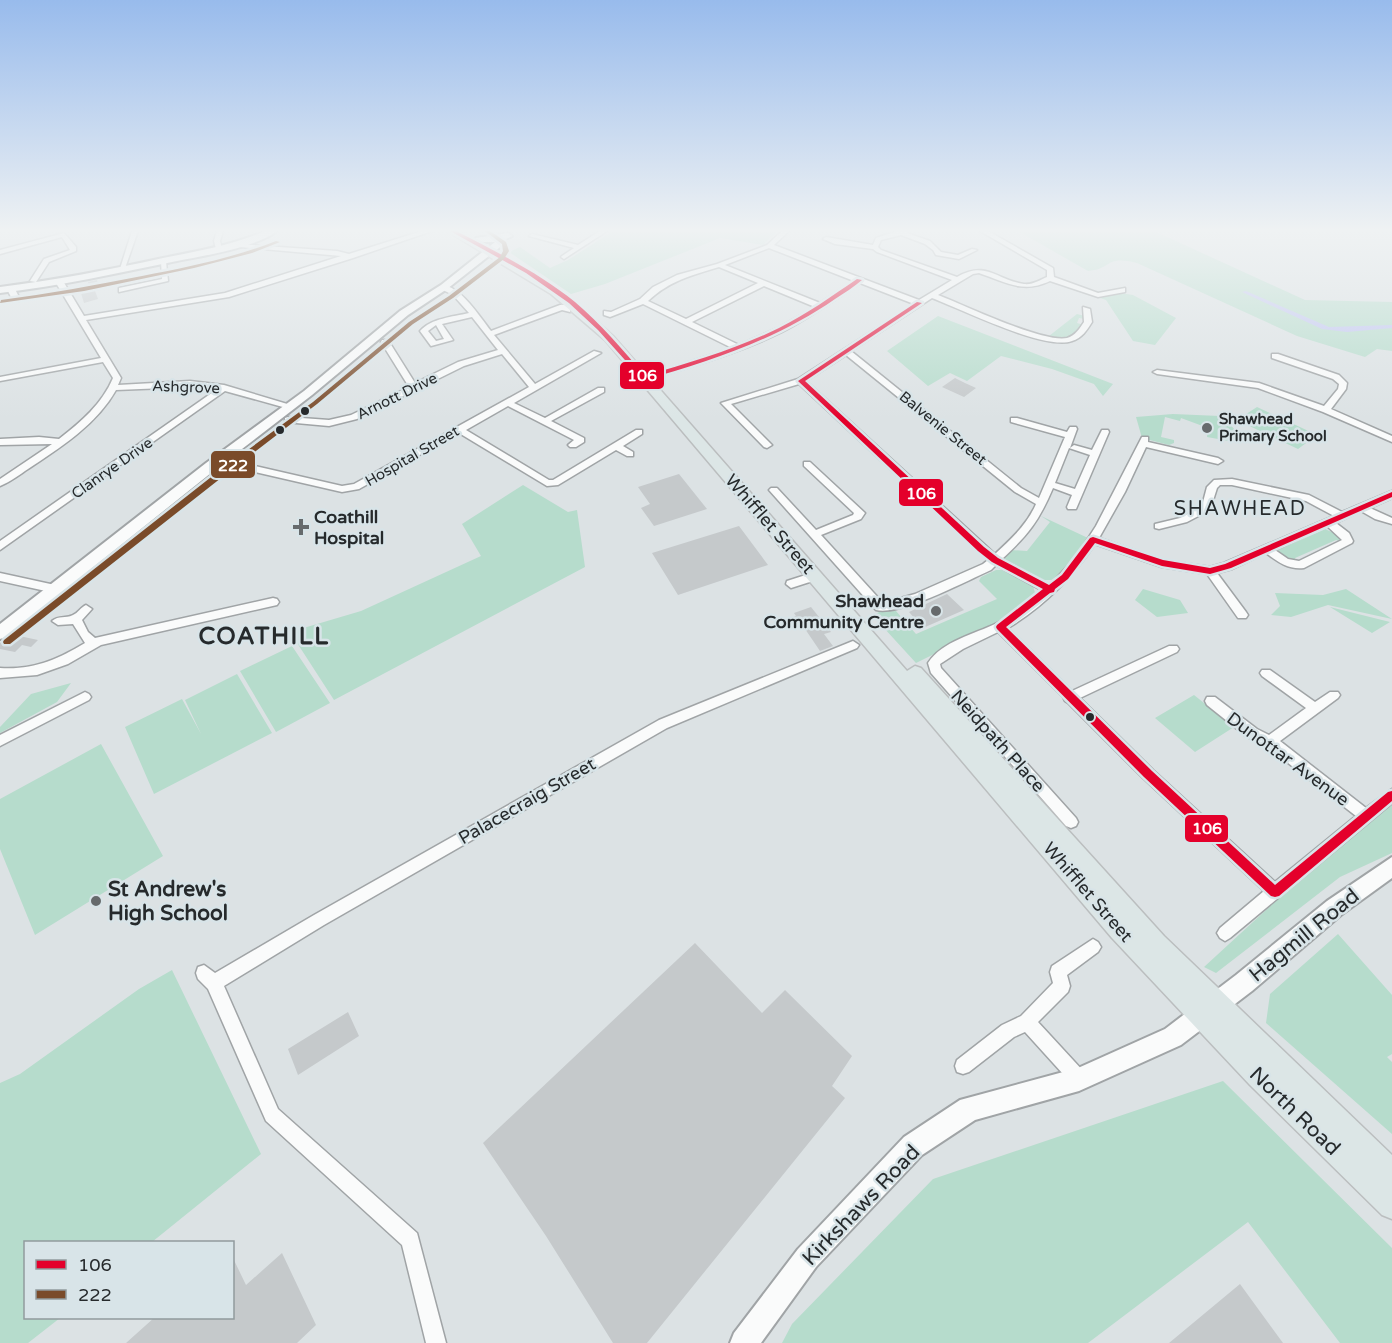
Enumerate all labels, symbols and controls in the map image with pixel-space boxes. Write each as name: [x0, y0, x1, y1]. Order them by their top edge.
line badge: 106: [619, 361, 665, 390]
text: 106: [627, 366, 657, 386]
street label: Arnott Drive: [354, 369, 440, 423]
street label: Ashgrove: [152, 377, 220, 397]
street label: Balvenie Street: [896, 387, 990, 469]
unlabelled marker: [299, 405, 311, 417]
place label: Shawhead Primary School: [1219, 410, 1327, 446]
marker: Shawhead Primary School: [1200, 421, 1214, 435]
street label: Hospital Street: [362, 422, 462, 490]
unlabelled marker: [274, 424, 286, 436]
street label: Clanrye Drive: [68, 433, 156, 503]
line badge: 222: [210, 450, 256, 479]
text: 222: [218, 456, 248, 476]
street label: Whifflet Street: [721, 469, 820, 579]
line badge: 106: [898, 478, 944, 507]
text: 106: [906, 484, 936, 504]
district label: SHAWHEAD: [1174, 497, 1306, 521]
place label: Coathill Hospital: [314, 506, 384, 549]
marker: Coathill Hospital: [292, 518, 310, 536]
place label: Shawhead Community Centre: [763, 590, 924, 633]
marker: Shawhead Community Centre: [929, 604, 943, 618]
district label: COATHILL: [199, 622, 329, 651]
street label: Neidpath Place: [946, 685, 1050, 797]
street label: Dunottar Avenue: [1222, 707, 1354, 811]
unlabelled marker: [1084, 711, 1096, 723]
street label: Palacecraig Street: [455, 753, 600, 849]
line badge: 106: [1184, 814, 1229, 843]
text: 106: [1192, 819, 1222, 839]
street label: Whifflet Street: [1039, 837, 1138, 947]
place label: St Andrew's High School: [108, 877, 228, 926]
street label: Hagmill Road: [1244, 883, 1364, 987]
marker: St Andrew's High School: [89, 894, 103, 908]
street label: North Road: [1244, 1062, 1345, 1161]
street label: Kirkshaws Road: [797, 1140, 925, 1271]
legend: [24, 1241, 234, 1319]
text: 106: [78, 1254, 112, 1276]
text: 222: [78, 1284, 112, 1306]

